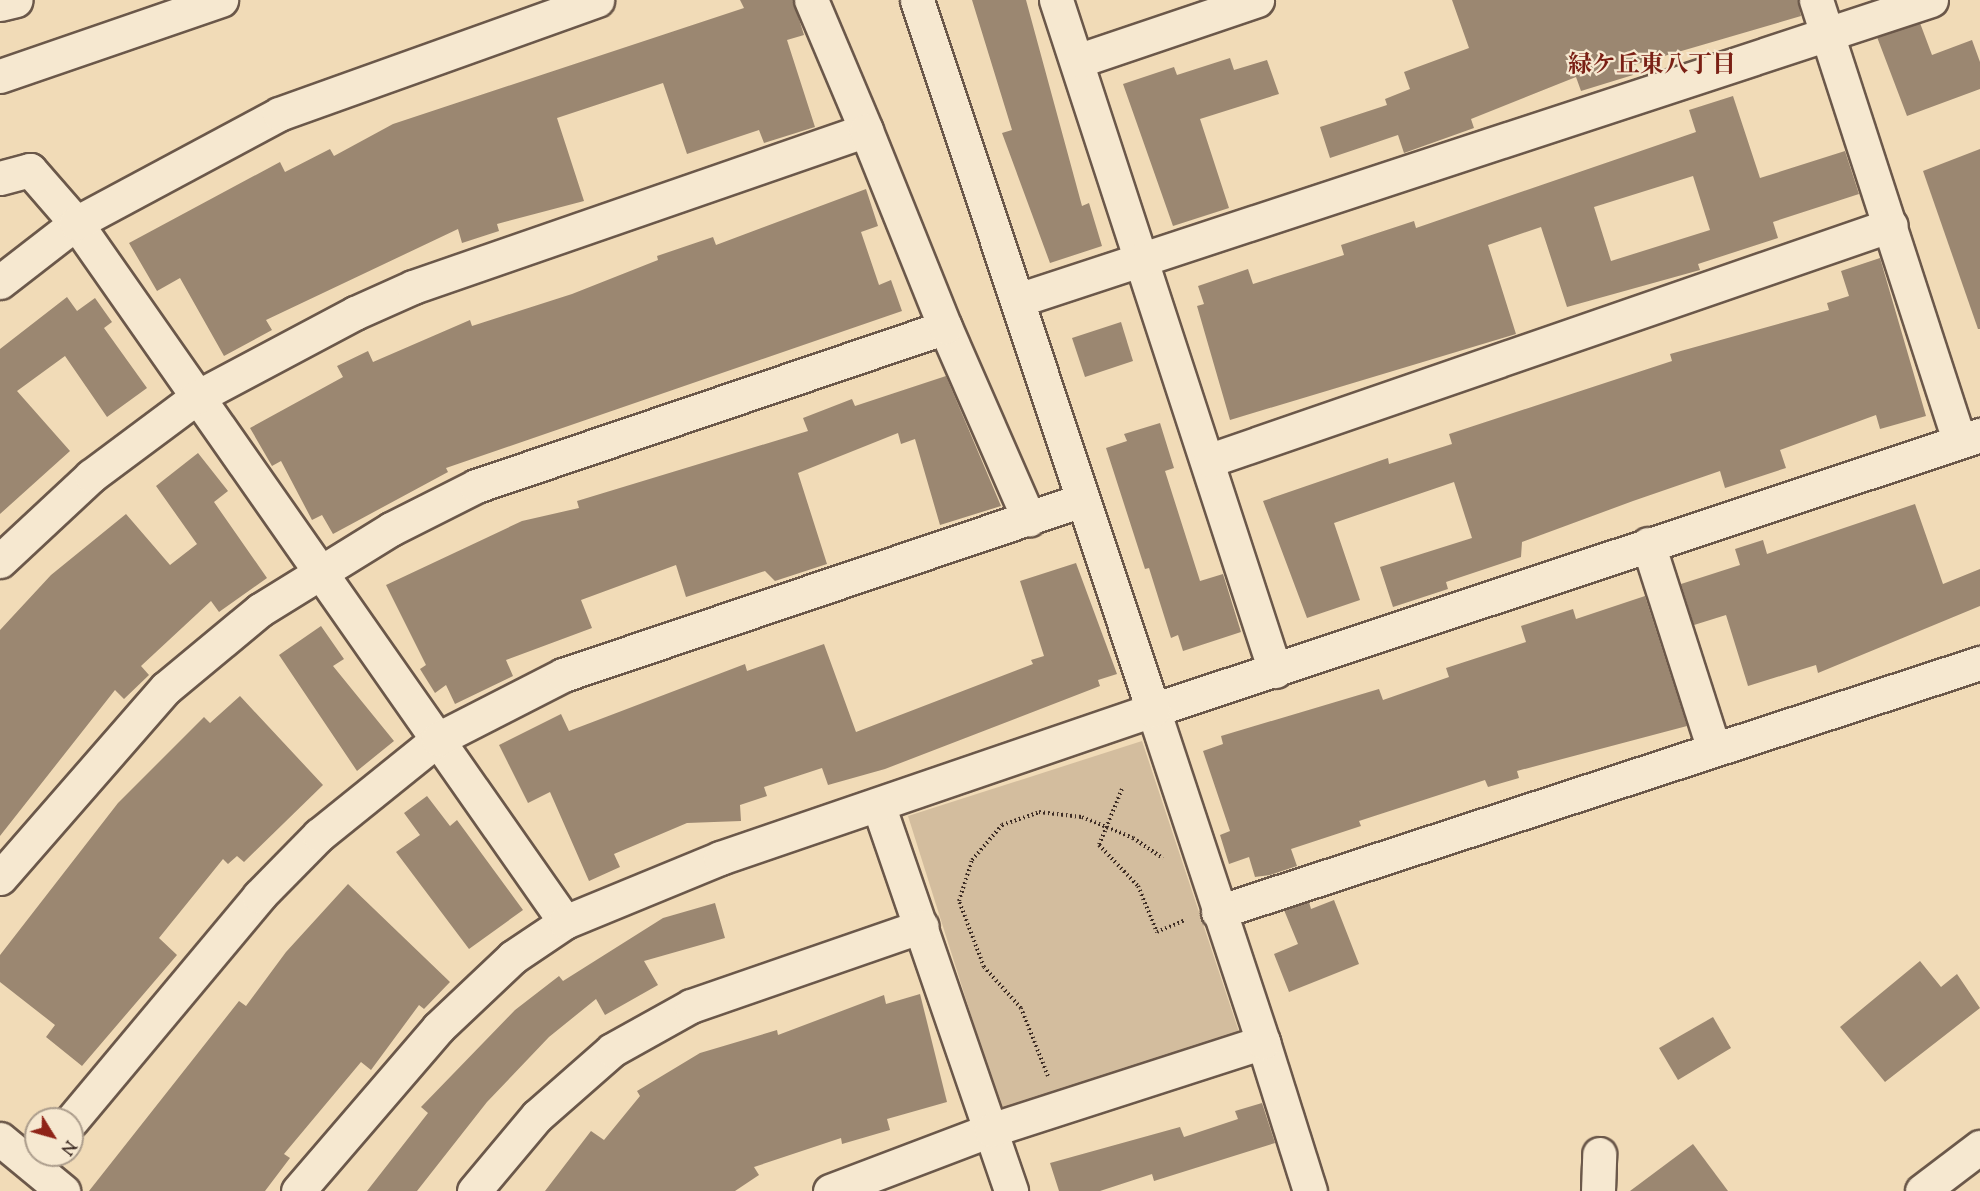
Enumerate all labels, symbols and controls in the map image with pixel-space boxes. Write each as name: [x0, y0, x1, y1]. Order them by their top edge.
district label: 緑ケ丘東八丁目: [1568, 53, 1736, 81]
north arrow: [24, 1107, 84, 1167]
text: N: [54, 1135, 80, 1159]

